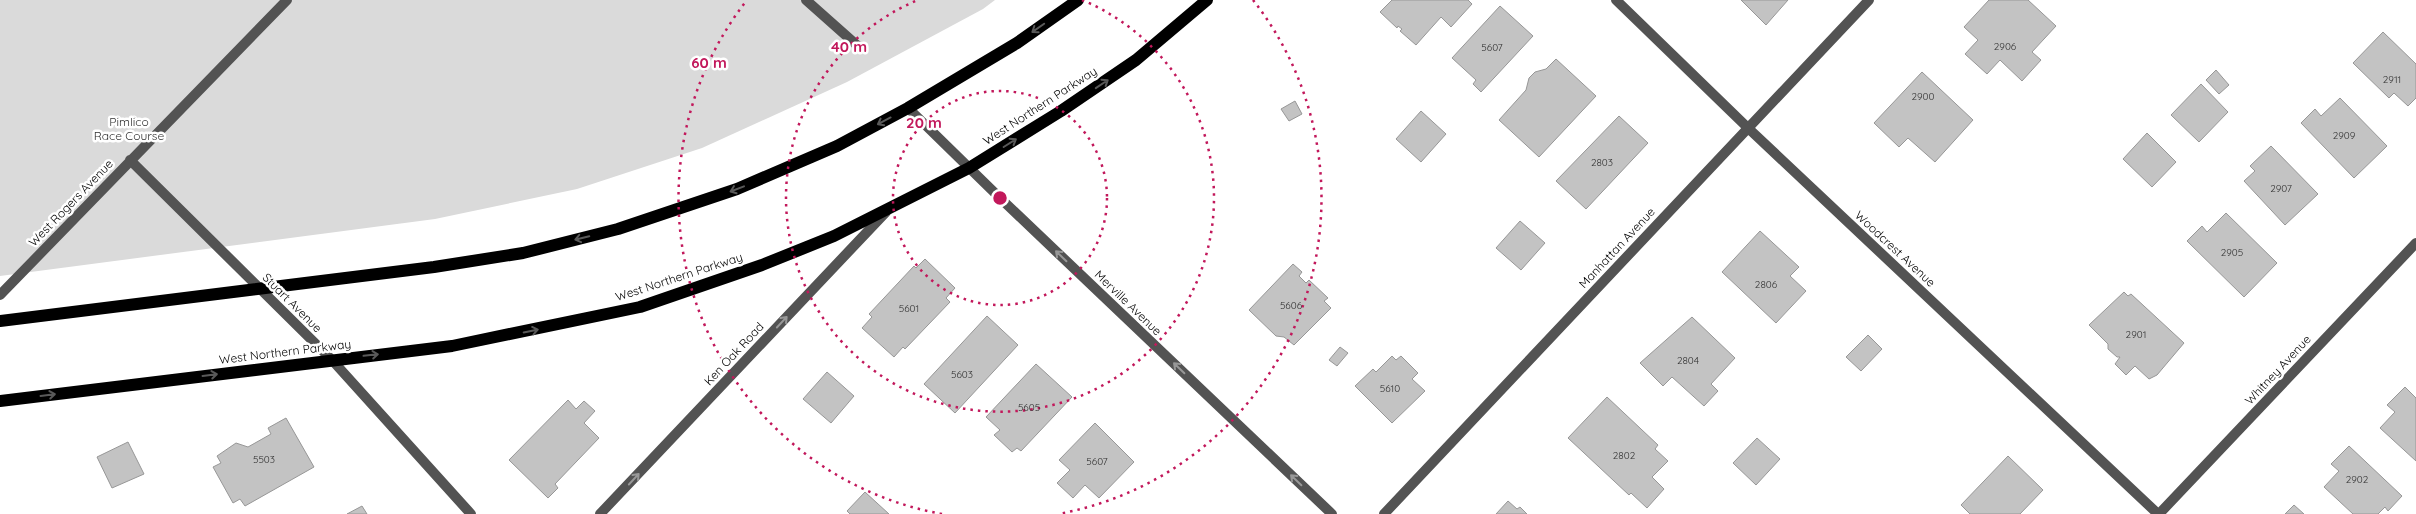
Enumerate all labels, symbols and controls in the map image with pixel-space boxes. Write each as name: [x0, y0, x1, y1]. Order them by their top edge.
one-way arrow: [1031, 23, 1045, 33]
text: 40 m: [831, 37, 867, 56]
house number: 2906: [1994, 40, 2017, 53]
house number: 5607: [1481, 41, 1503, 54]
text: 60 m: [691, 53, 727, 72]
street label: West Northern Parkway: [980, 63, 1100, 148]
house number: 2911: [2383, 73, 2401, 86]
one-way arrow: [1094, 79, 1108, 89]
house number: 2900: [1911, 90, 1935, 103]
text: 20 m: [906, 113, 942, 132]
park label: Pimlico Race Course: [94, 114, 165, 143]
one-way arrow: [877, 117, 892, 126]
house number: 2909: [2333, 129, 2356, 142]
one-way arrow: [1003, 137, 1017, 147]
street label: West Rogers Avenue: [25, 156, 116, 249]
house number: 2803: [1591, 156, 1613, 169]
house number: 2907: [2270, 182, 2292, 195]
one-way arrow: [729, 185, 744, 194]
centre of rings: [991, 189, 1009, 207]
street label: Manhattan Avenue: [1575, 204, 1658, 291]
street label: Woodcrest Avenue: [1852, 207, 1939, 290]
one-way arrow: [575, 234, 591, 244]
house number: 2905: [2221, 246, 2243, 259]
street label: West Northern Parkway: [613, 249, 744, 304]
one-way arrow: [1055, 251, 1067, 263]
street label: Merville Avenue: [1092, 267, 1165, 339]
street label: Stuart Avenue: [260, 270, 325, 336]
house number: 2806: [1755, 278, 1778, 291]
house number: 5606: [1280, 299, 1303, 312]
house number: 5601: [899, 302, 919, 315]
one-way arrow: [776, 315, 788, 328]
street label: Ken Oak Road: [701, 319, 767, 388]
one-way arrow: [523, 325, 539, 335]
house number: 2901: [2126, 328, 2146, 341]
street label: Whitney Avenue: [2242, 332, 2314, 408]
street label: West Northern Parkway: [218, 336, 352, 367]
one-way arrow: [363, 350, 379, 360]
house number: 2804: [1677, 354, 1699, 367]
one-way arrow: [1172, 362, 1185, 374]
house number: 5603: [951, 368, 973, 381]
one-way arrow: [201, 370, 217, 380]
house number: 5610: [1380, 382, 1400, 395]
one-way arrow: [40, 390, 56, 400]
house number: 5605: [1018, 401, 1040, 414]
house number: 2802: [1613, 449, 1636, 462]
house number: 5503: [253, 453, 275, 466]
house number: 5607: [1086, 455, 1108, 468]
one-way arrow: [628, 472, 640, 485]
house number: 2902: [2346, 473, 2369, 486]
one-way arrow: [1290, 474, 1303, 486]

